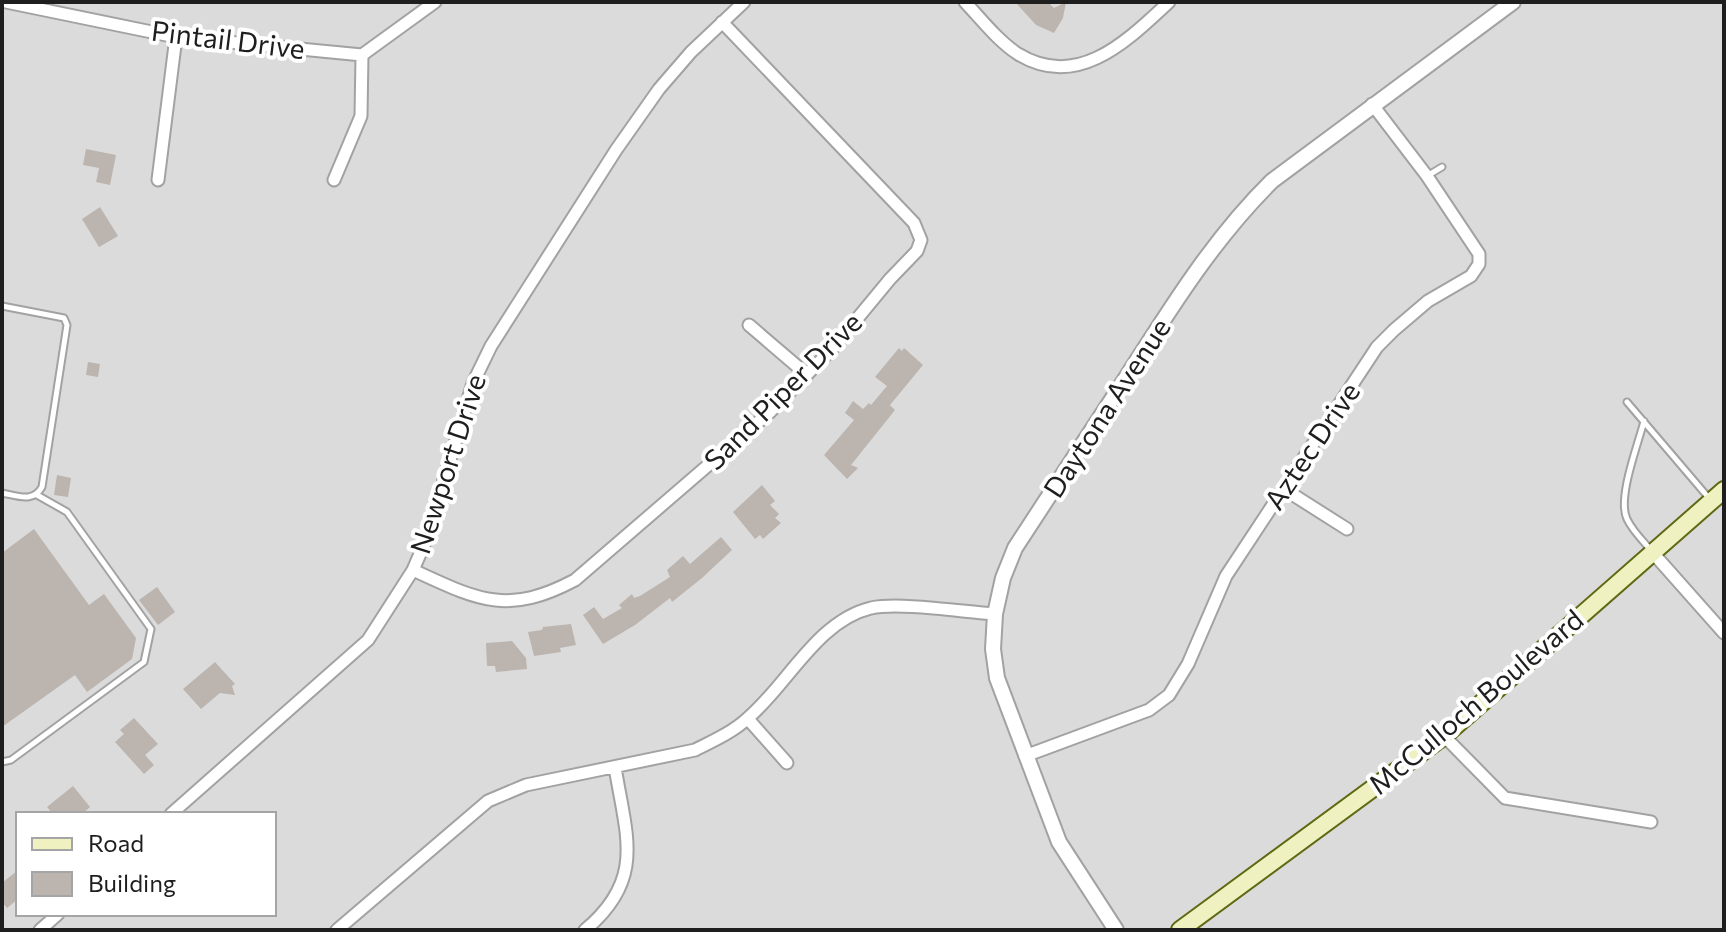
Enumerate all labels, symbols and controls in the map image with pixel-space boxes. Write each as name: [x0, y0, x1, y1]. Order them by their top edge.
street label: Pintail Drive: [149, 13, 307, 65]
street label: Sand Piper Drive: [696, 304, 868, 476]
street label: Daytona Avenue: [1036, 311, 1177, 503]
street label: Newport Drive: [402, 370, 492, 558]
street label: Aztec Drive: [1256, 375, 1366, 516]
street label: McCulloch Boulevard: [1361, 602, 1589, 801]
legend: [16, 812, 276, 916]
text: Road: [88, 828, 144, 857]
text: Building: [88, 868, 176, 897]

